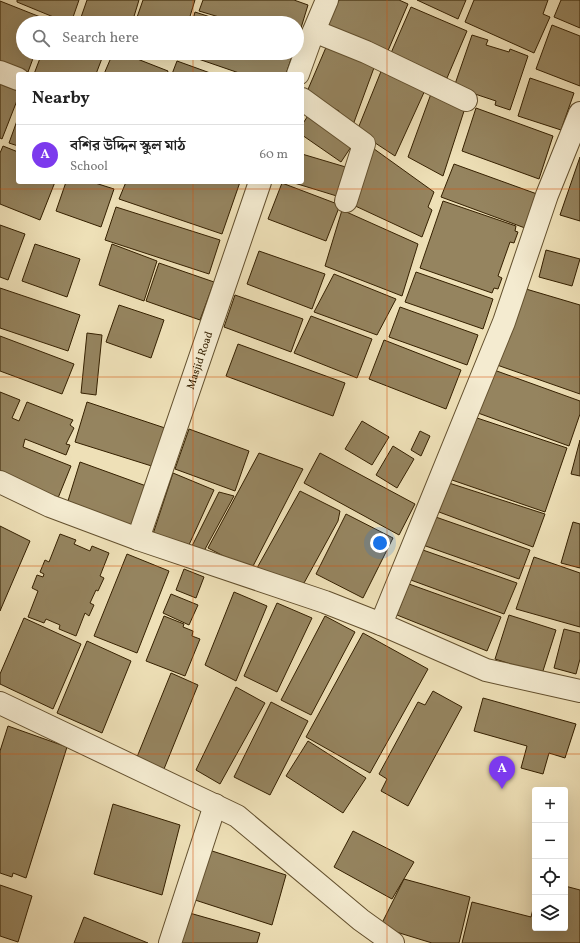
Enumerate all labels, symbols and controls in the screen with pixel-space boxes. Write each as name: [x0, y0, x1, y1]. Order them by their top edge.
search box: [16, 16, 304, 60]
icon: search: [30, 27, 52, 49]
text: Search here: [62, 28, 139, 49]
text: Nearby: [32, 87, 90, 110]
text: বশির উদ্দিন স্কুল মাঠ: [70, 136, 186, 157]
text: A: [40, 146, 50, 164]
text: 60 m: [260, 146, 288, 164]
text: School: [70, 158, 108, 176]
street label: Masjid Road: [184, 330, 217, 392]
your location: [370, 533, 390, 553]
pin: A: [489, 756, 515, 789]
map controls: [532, 787, 568, 931]
button: +: [532, 787, 568, 823]
button: −: [532, 823, 568, 859]
button: locate: [532, 859, 568, 895]
button: layers: [532, 895, 568, 931]

